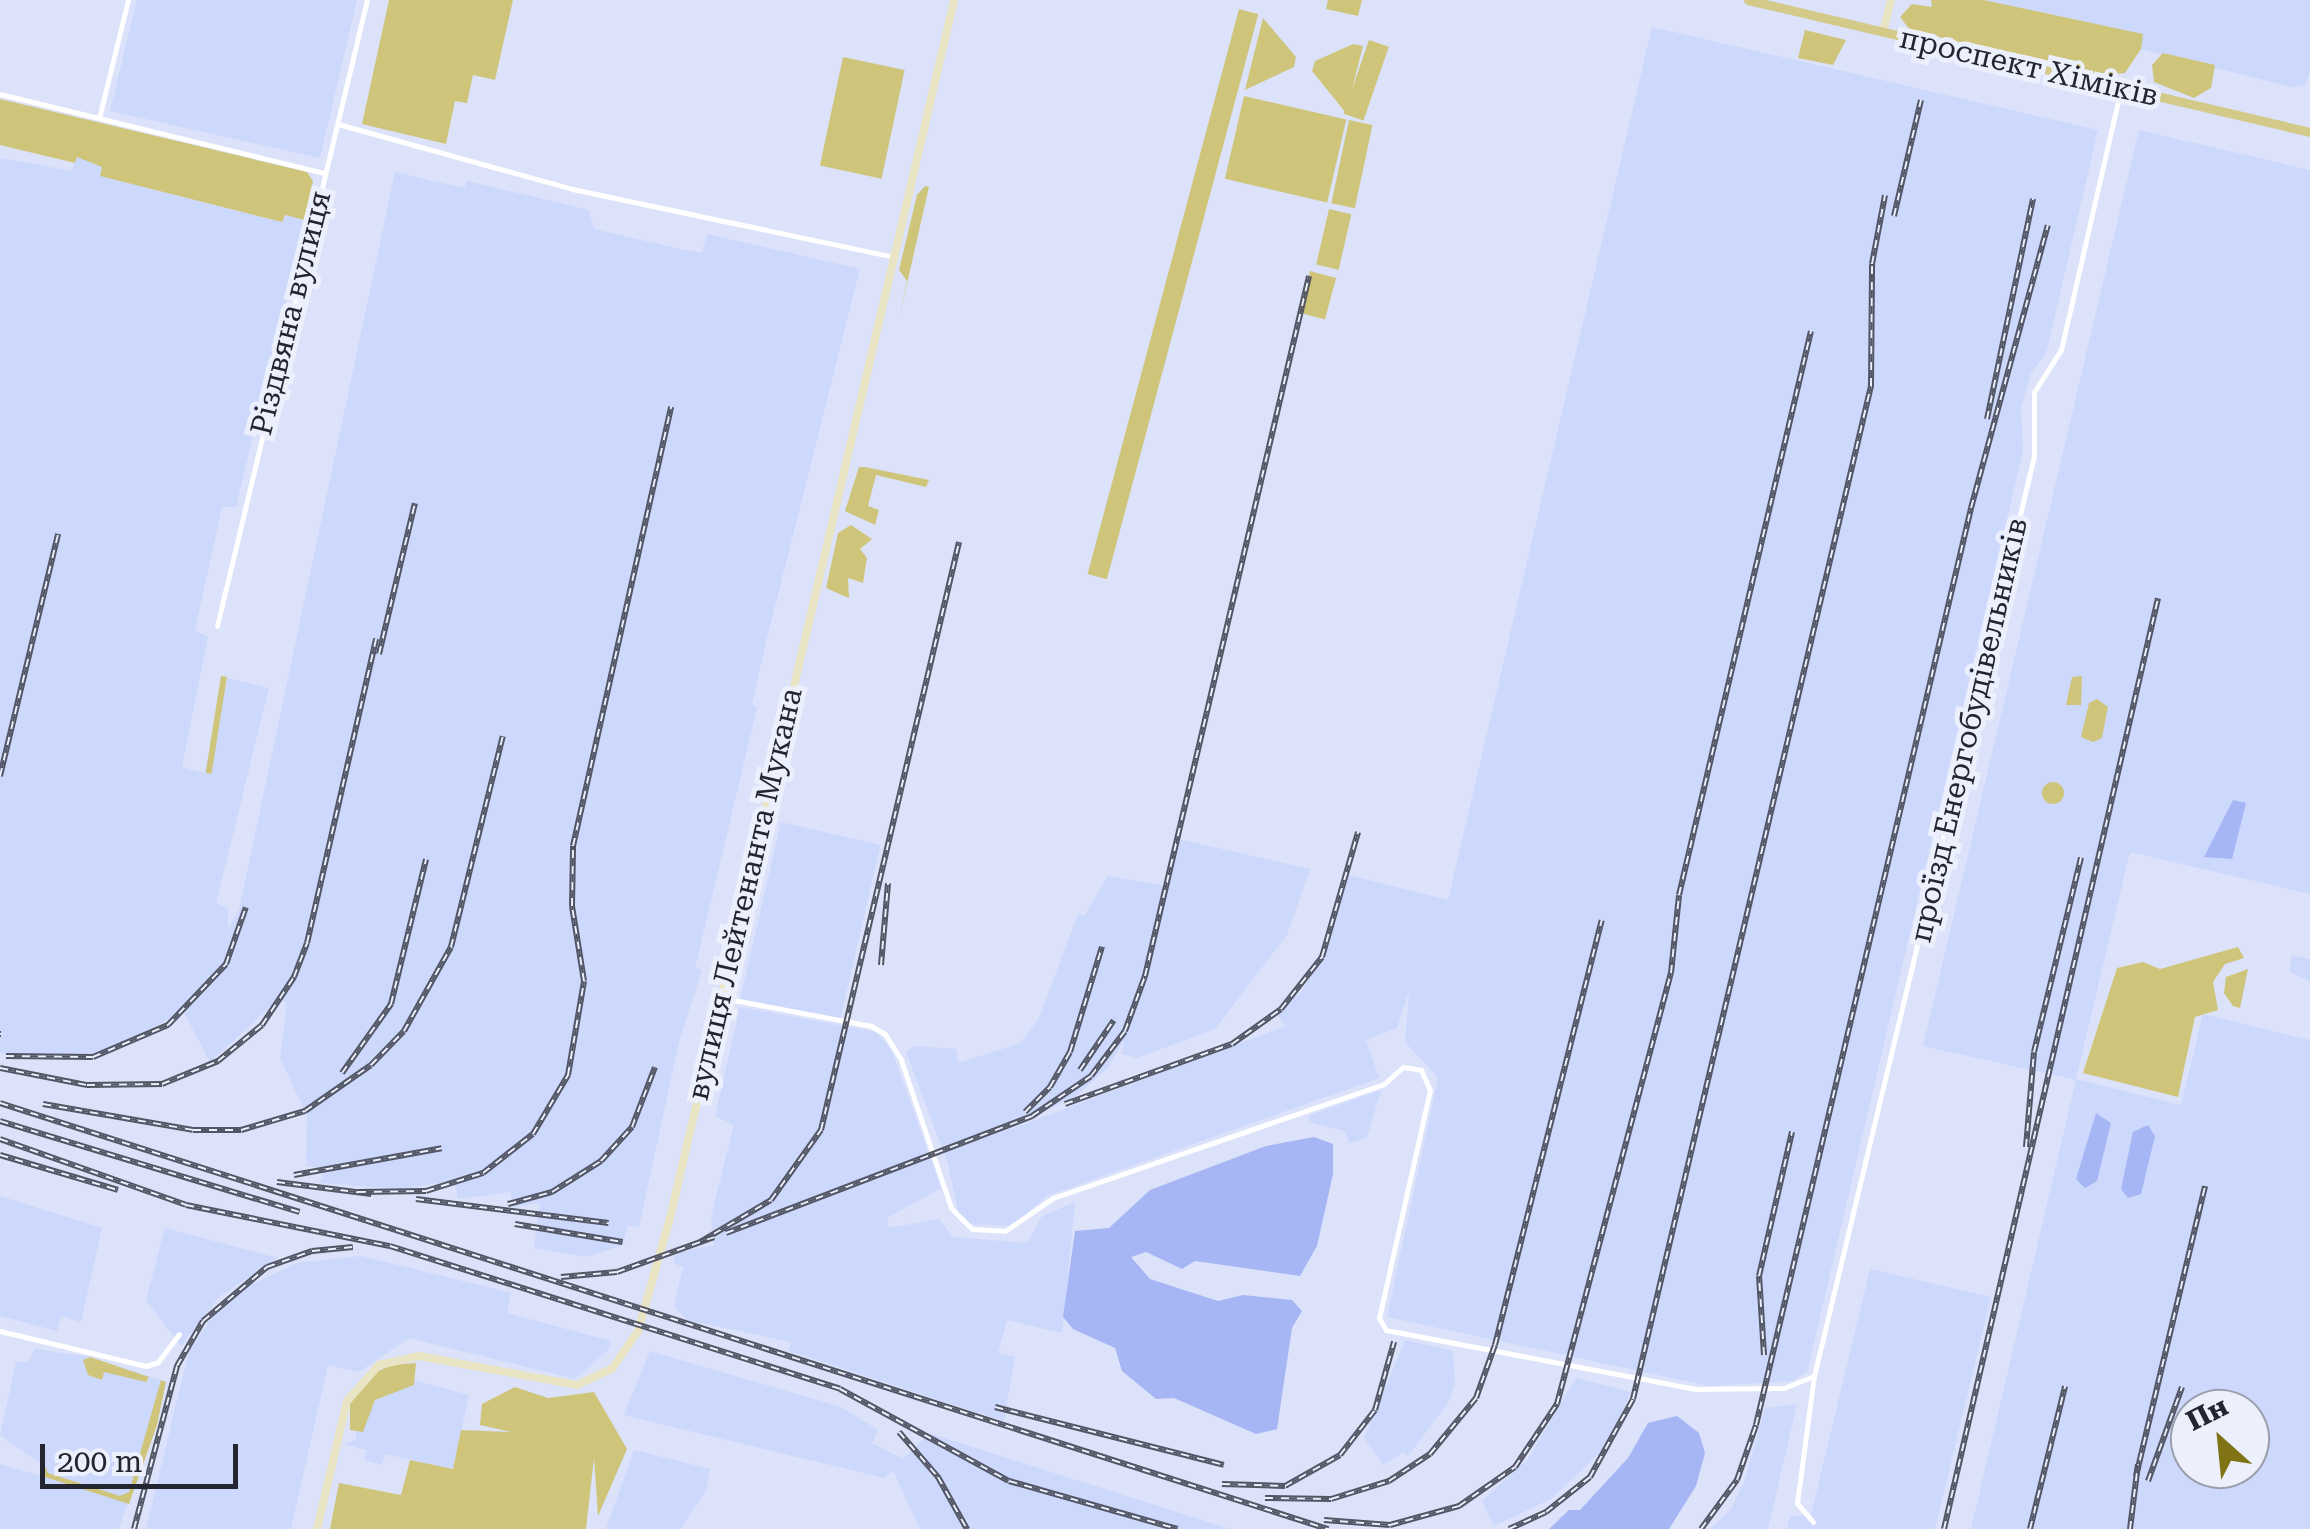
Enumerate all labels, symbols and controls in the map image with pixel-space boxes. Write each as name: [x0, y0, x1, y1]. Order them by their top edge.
street label: проспект Хіміків: [1896, 20, 2162, 114]
street label: Різдвяна вулиця: [243, 187, 339, 439]
street label: проїзд Енергобудівельників: [1903, 514, 2035, 946]
street label: вулиця Лейтенанта Мукана: [680, 684, 810, 1104]
north arrow: [2170, 1389, 2270, 1489]
text: Пн: [2181, 1389, 2233, 1438]
scale bar: [45, 1424, 242, 1486]
text: 200 m: [57, 1444, 142, 1479]

